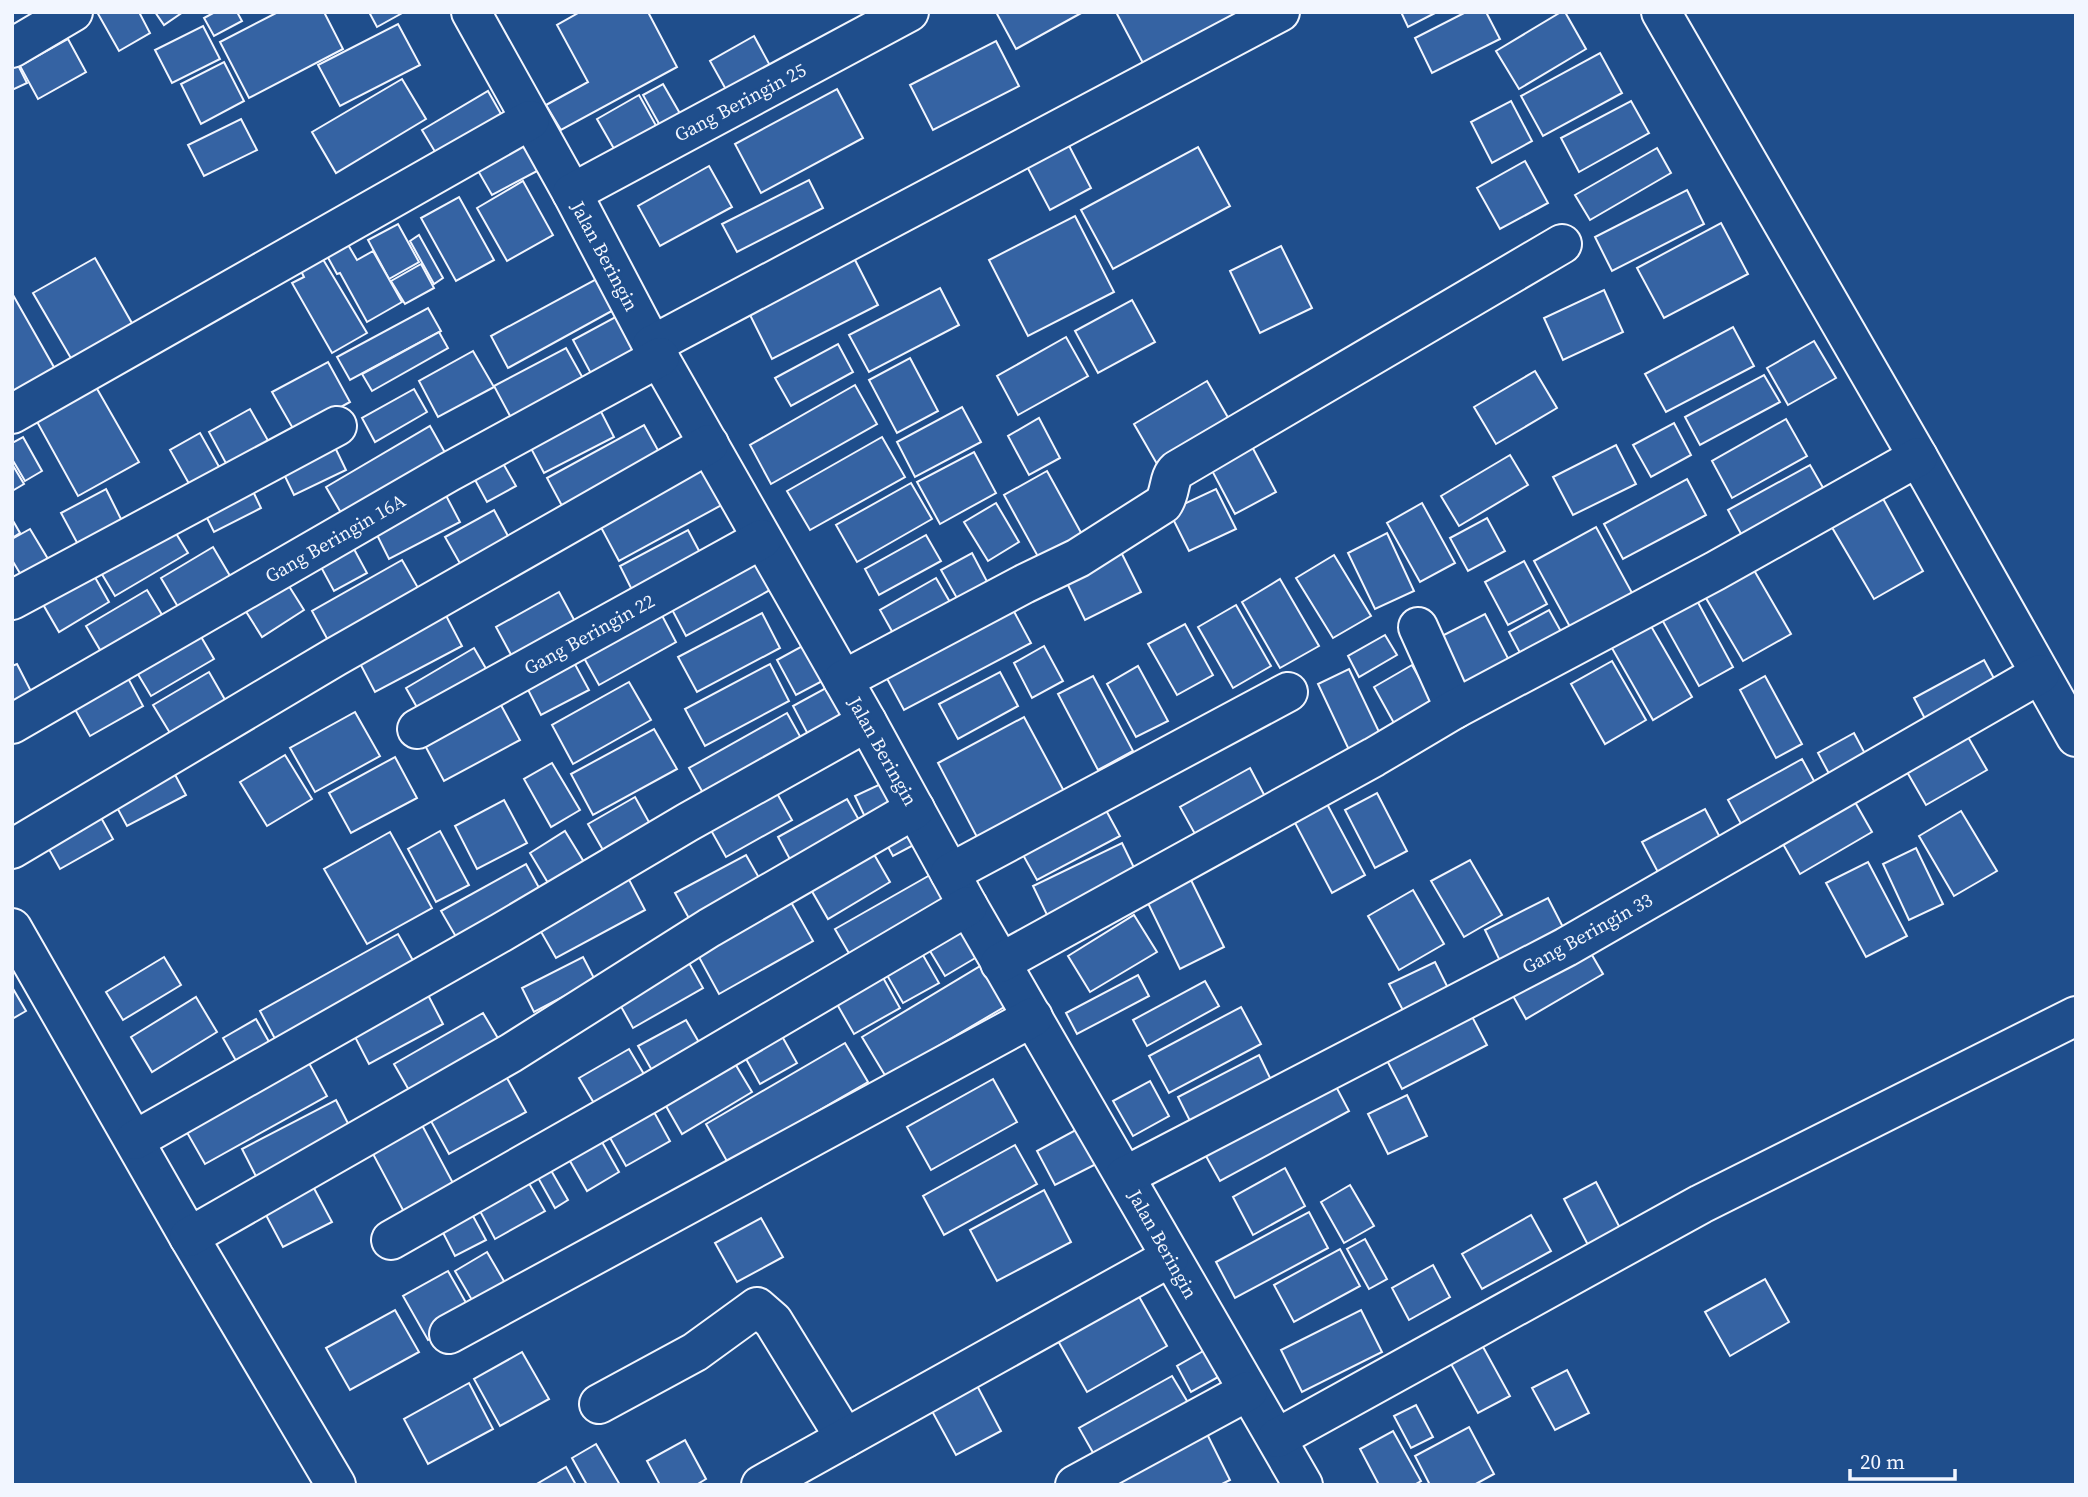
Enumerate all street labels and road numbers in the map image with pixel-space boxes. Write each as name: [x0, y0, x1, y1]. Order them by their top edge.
street label: Gang Beringin 25: [670, 56, 810, 148]
street label: Jalan Beringin: [565, 196, 645, 316]
street label: Gang Beringin 16A: [260, 487, 410, 589]
street label: Gang Beringin 22: [519, 587, 659, 681]
street label: Jalan Beringin: [842, 691, 924, 810]
street label: Gang Beringin 33: [1517, 886, 1657, 980]
street label: Jalan Beringin: [1122, 1184, 1204, 1303]

